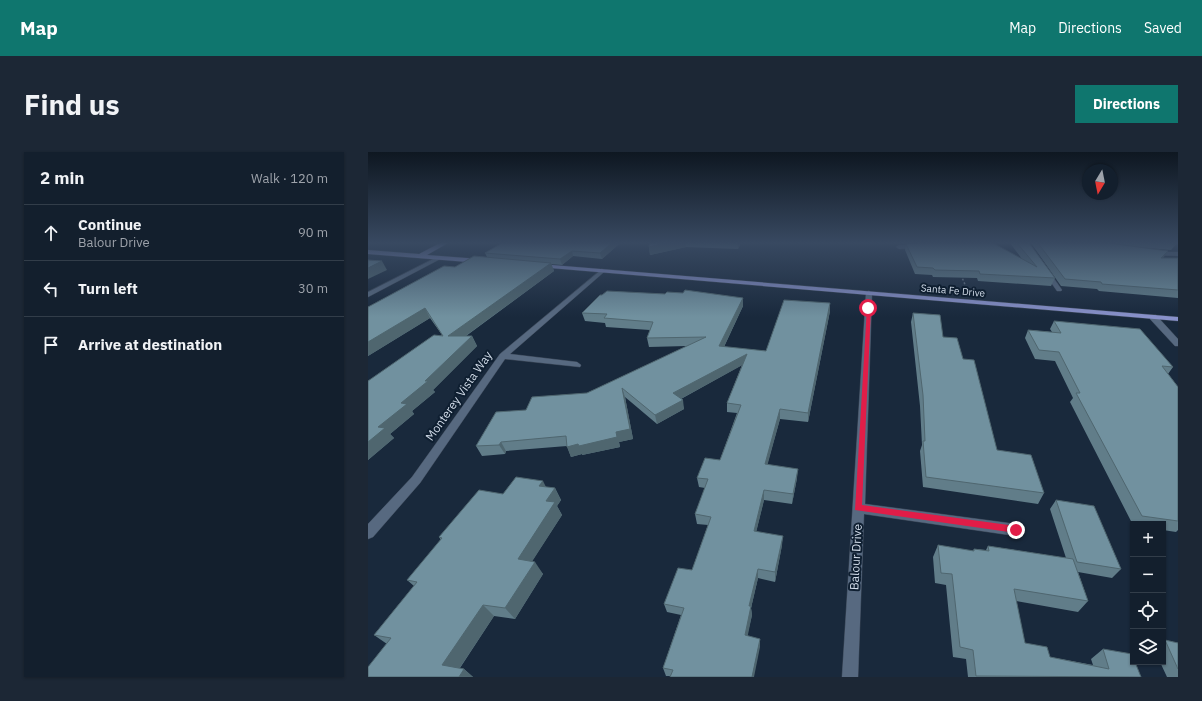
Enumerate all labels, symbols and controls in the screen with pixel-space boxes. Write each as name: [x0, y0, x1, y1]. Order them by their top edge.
text: Map: [20, 16, 58, 40]
text: Map: [1009, 19, 1036, 37]
text: Directions: [1058, 19, 1122, 37]
text: Saved: [1144, 19, 1182, 37]
button: Directions: [1075, 85, 1178, 123]
text: Find us: [24, 86, 120, 123]
north arrow: [1082, 164, 1118, 200]
text: 2 min: [40, 167, 84, 189]
text: Walk · 120 m: [251, 170, 328, 187]
text: Continue: [78, 215, 142, 234]
icon: ahead: [40, 222, 62, 244]
text: 90 m: [298, 224, 328, 241]
text: Balour Drive: [78, 234, 150, 251]
icon: left: [40, 278, 62, 300]
text: Turn left: [78, 279, 138, 298]
text: 30 m: [298, 280, 328, 297]
street label: Santa Fe Drive: [920, 281, 986, 300]
route start: [859, 299, 877, 317]
icon: arrive: [40, 334, 62, 356]
text: Arrive at destination: [78, 335, 222, 354]
street label: Monterey Vista Way: [422, 348, 495, 443]
route end: [1007, 521, 1025, 539]
map controls: [1130, 521, 1166, 665]
button: +: [1130, 521, 1166, 557]
street label: Balour Drive: [846, 523, 865, 590]
button: −: [1130, 557, 1166, 593]
button: locate: [1130, 593, 1166, 629]
button: layers: [1130, 629, 1166, 665]

